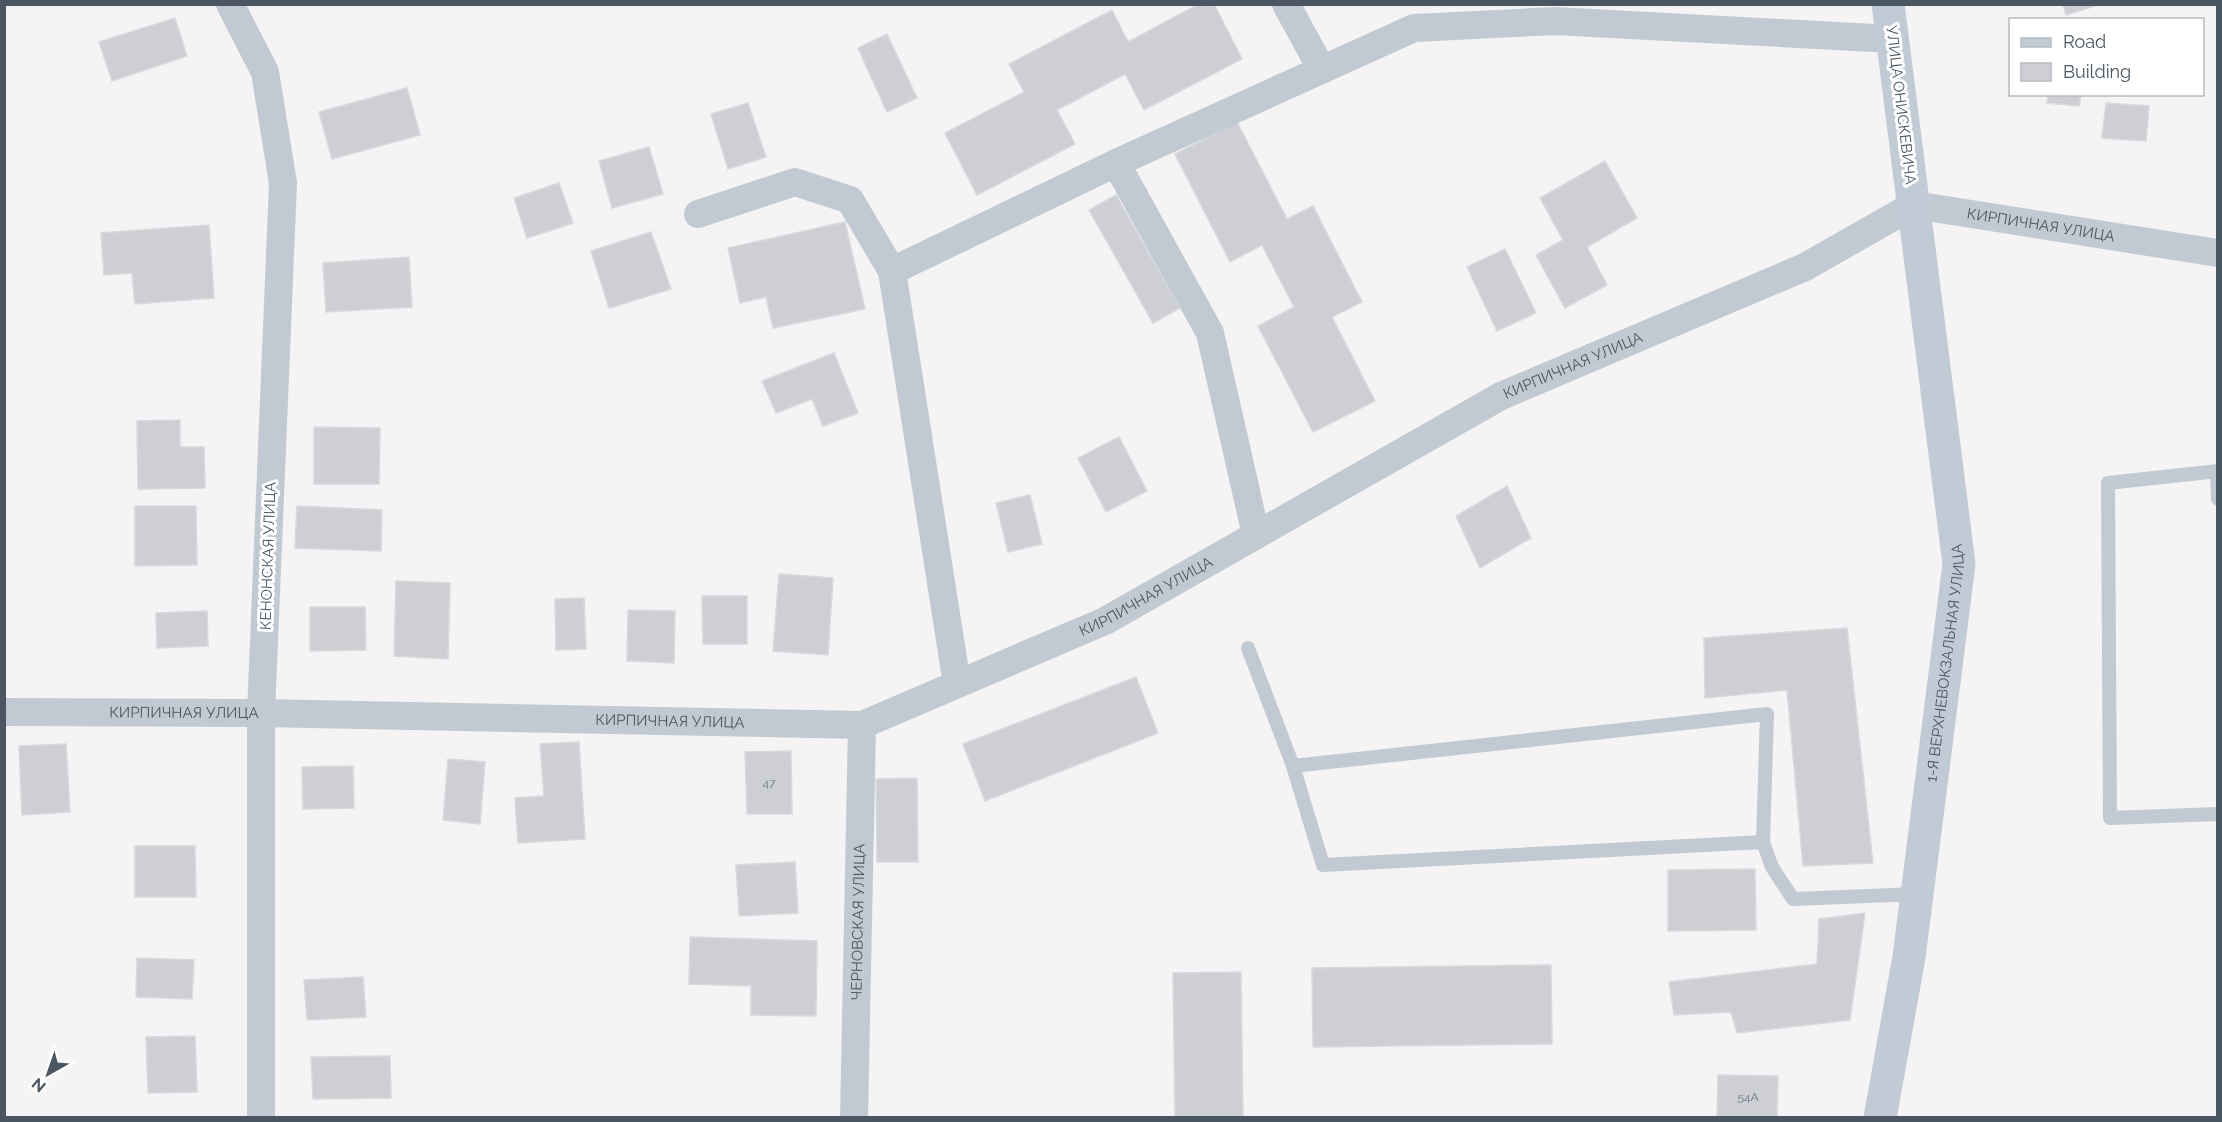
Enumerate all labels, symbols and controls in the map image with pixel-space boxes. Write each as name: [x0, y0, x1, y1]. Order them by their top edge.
legend: [2009, 18, 2204, 96]
street label: УЛИЦА ОНИСКЕВИЧА: [1882, 25, 1920, 185]
text: Road: [2063, 31, 2106, 52]
text: Building: [2063, 61, 2131, 82]
street label: КИРПИЧНАЯ УЛИЦА: [1966, 204, 2116, 246]
street label: КИРПИЧНАЯ УЛИЦА: [1501, 328, 1645, 403]
street label: КЕНОНСКАЯ УЛИЦА: [256, 482, 280, 630]
street label: 1-Я ВЕРХНЕВОКЗАЛЬНАЯ УЛИЦА: [1922, 543, 1968, 783]
street label: КИРПИЧНАЯ УЛИЦА: [1077, 553, 1216, 640]
street label: КИРПИЧНАЯ УЛИЦА: [109, 703, 259, 722]
street label: КИРПИЧНАЯ УЛИЦА: [595, 711, 745, 732]
house number: 47: [763, 776, 776, 790]
street label: ЧЕРНОВСКАЯ УЛИЦА: [847, 844, 869, 1000]
north arrow: [18, 1044, 78, 1104]
text: N: [28, 1074, 49, 1096]
house number: 54А: [1737, 1090, 1759, 1104]

